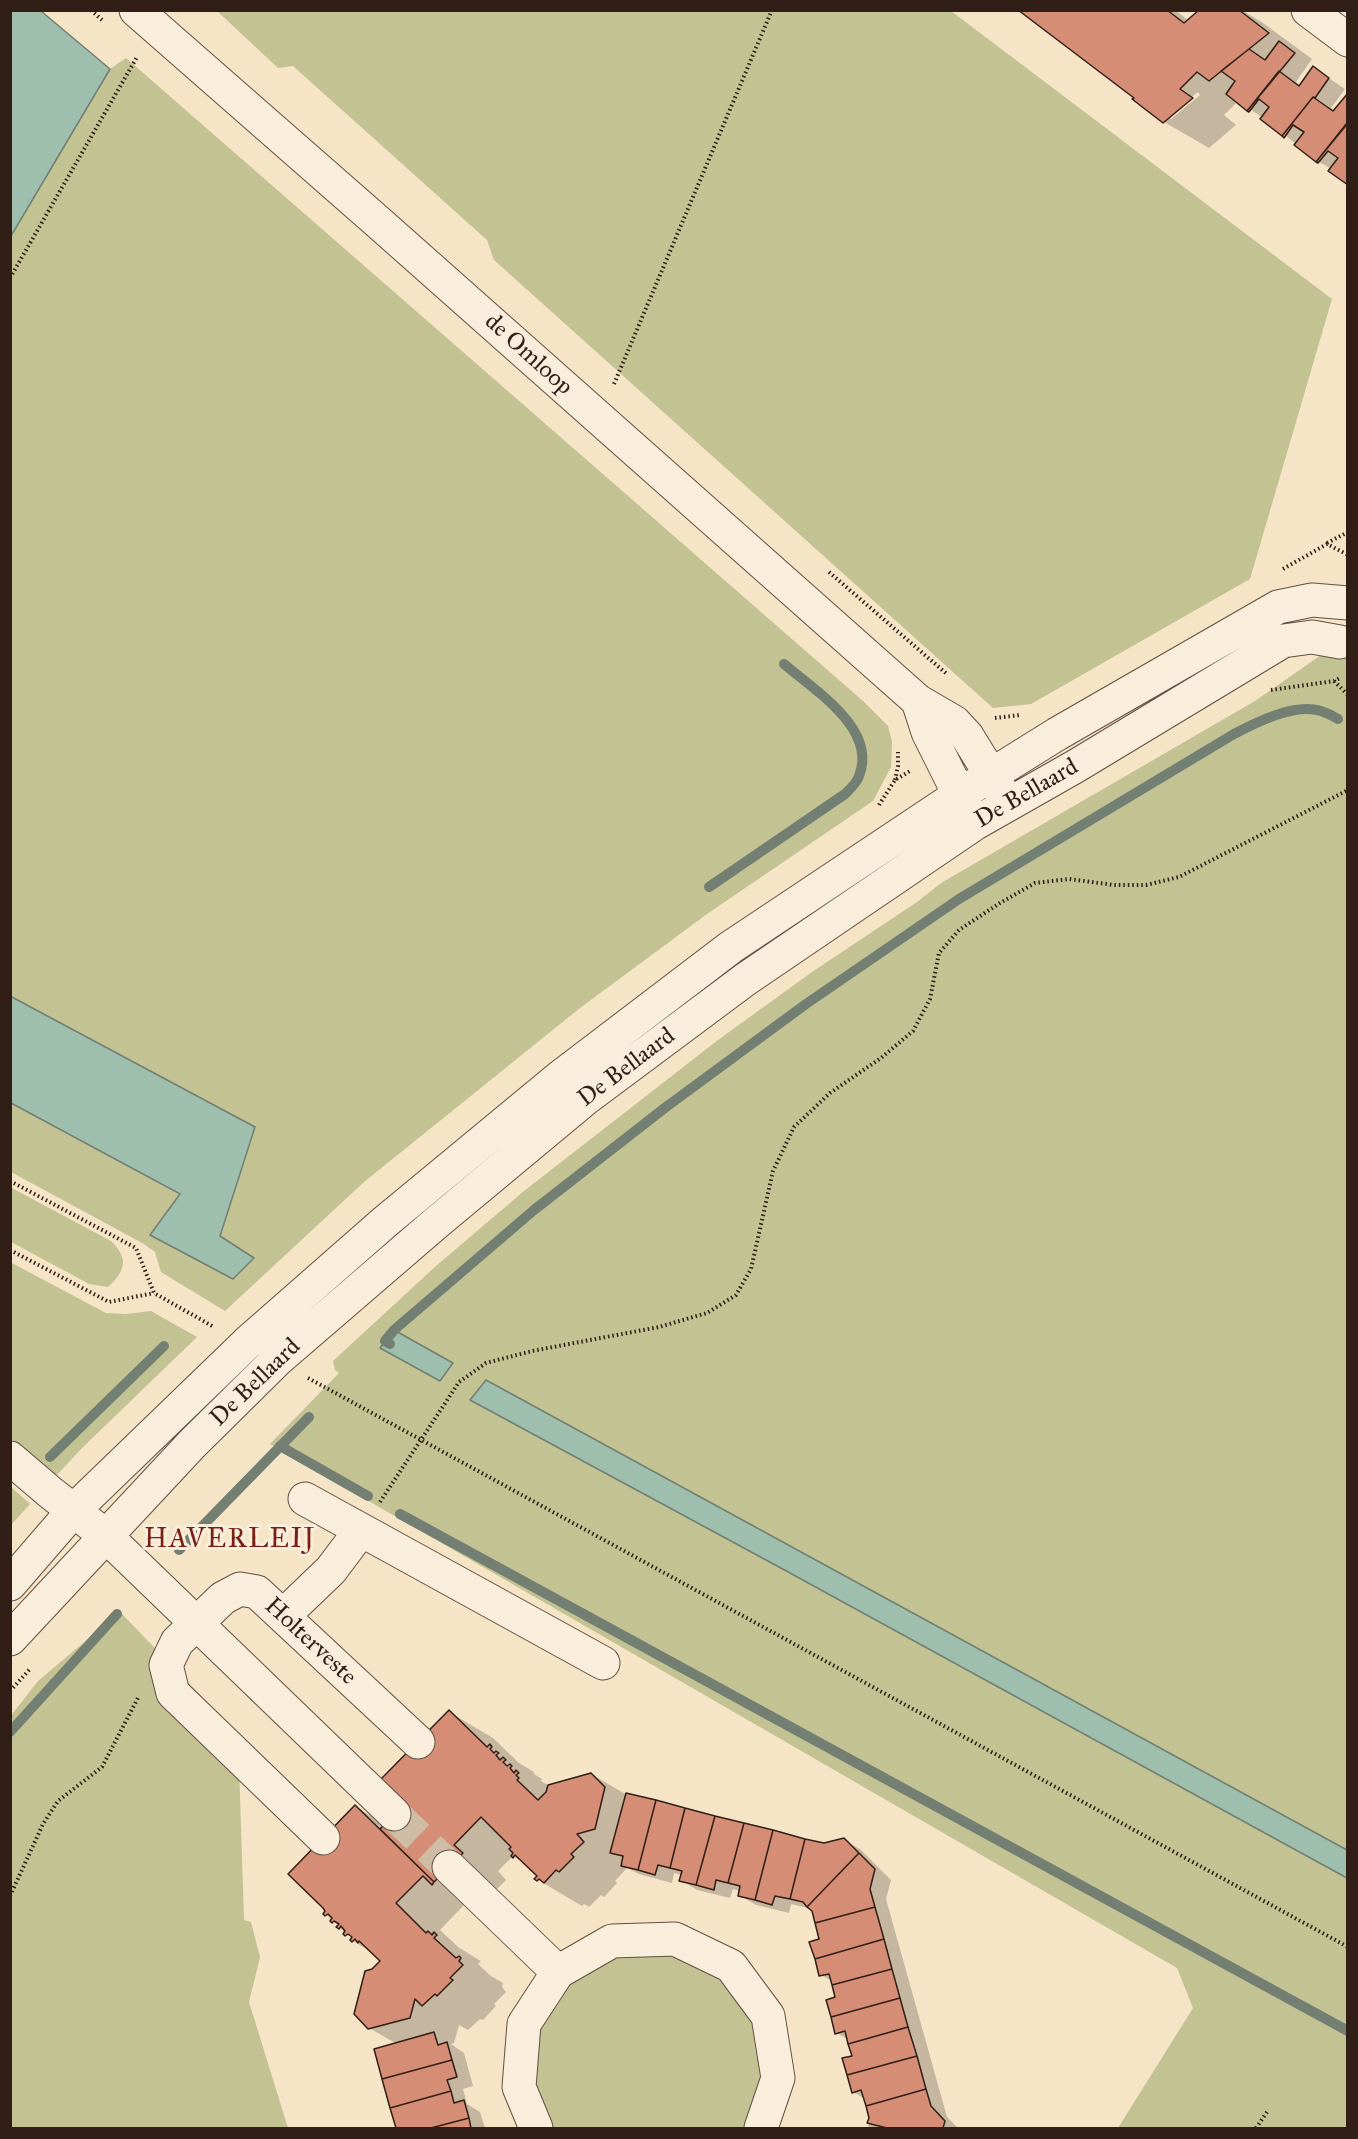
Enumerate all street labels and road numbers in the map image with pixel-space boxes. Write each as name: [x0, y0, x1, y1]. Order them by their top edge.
street label: de Omloop: [478, 308, 578, 402]
street label: De Bellaard: [970, 753, 1084, 835]
street label: De Bellaard: [573, 1022, 681, 1114]
street label: De Bellaard: [205, 1333, 307, 1433]
street label: Holterveste: [258, 1592, 362, 1692]

